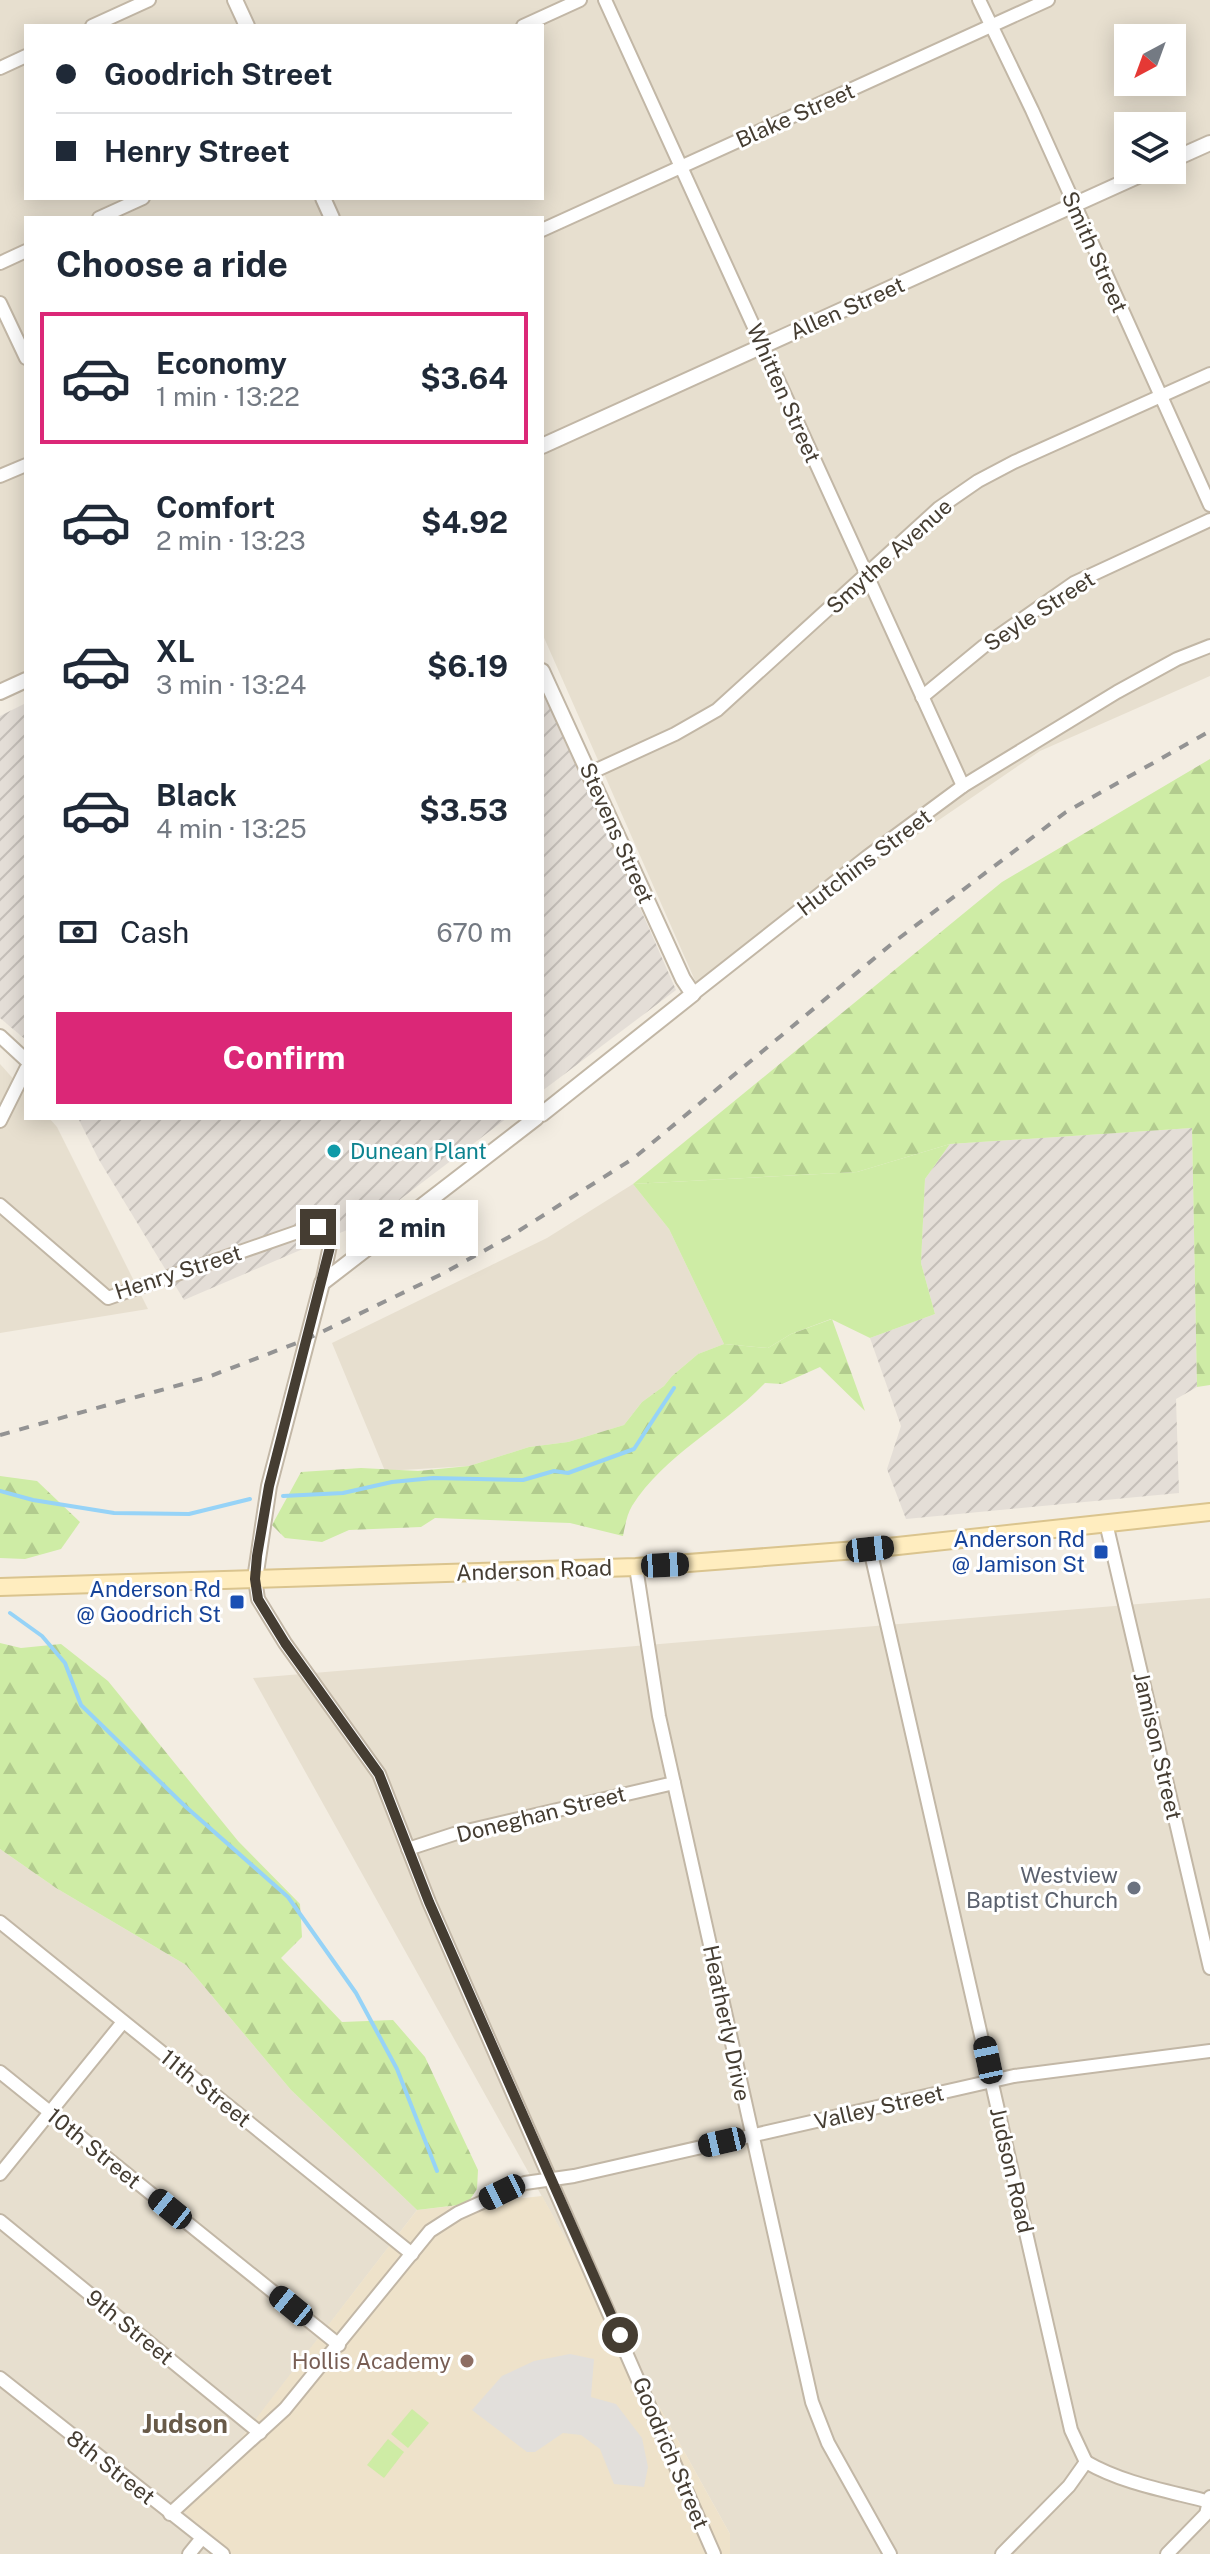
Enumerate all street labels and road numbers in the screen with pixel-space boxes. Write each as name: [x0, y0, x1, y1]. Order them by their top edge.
street label: Blake Street: [732, 77, 858, 153]
street label: Smith Street: [1057, 187, 1133, 317]
street label: Allen Street: [786, 271, 908, 345]
street label: Whitten Street: [742, 319, 826, 467]
street label: Smythe Avenue: [821, 493, 957, 619]
street label: Seyle Street: [979, 566, 1099, 656]
street label: Stevens Street: [574, 759, 660, 907]
street label: Hutchins Street: [792, 803, 936, 921]
street label: Henry Street: [111, 1239, 245, 1305]
street label: Anderson Road: [456, 1554, 612, 1586]
street label: Jamison Street: [1128, 1669, 1188, 1823]
street label: Doneghan Street: [454, 1780, 628, 1848]
street label: Heatherly Drive: [698, 1943, 756, 2103]
street label: 11th Street: [156, 2044, 256, 2132]
street label: Valley Street: [812, 2079, 946, 2135]
street label: 10th Street: [42, 2102, 146, 2194]
street label: Judson Road: [985, 2105, 1039, 2235]
street label: 9th Street: [81, 2284, 179, 2370]
street label: Goodrich Street: [627, 2373, 715, 2533]
street label: 8th Street: [62, 2424, 160, 2510]

